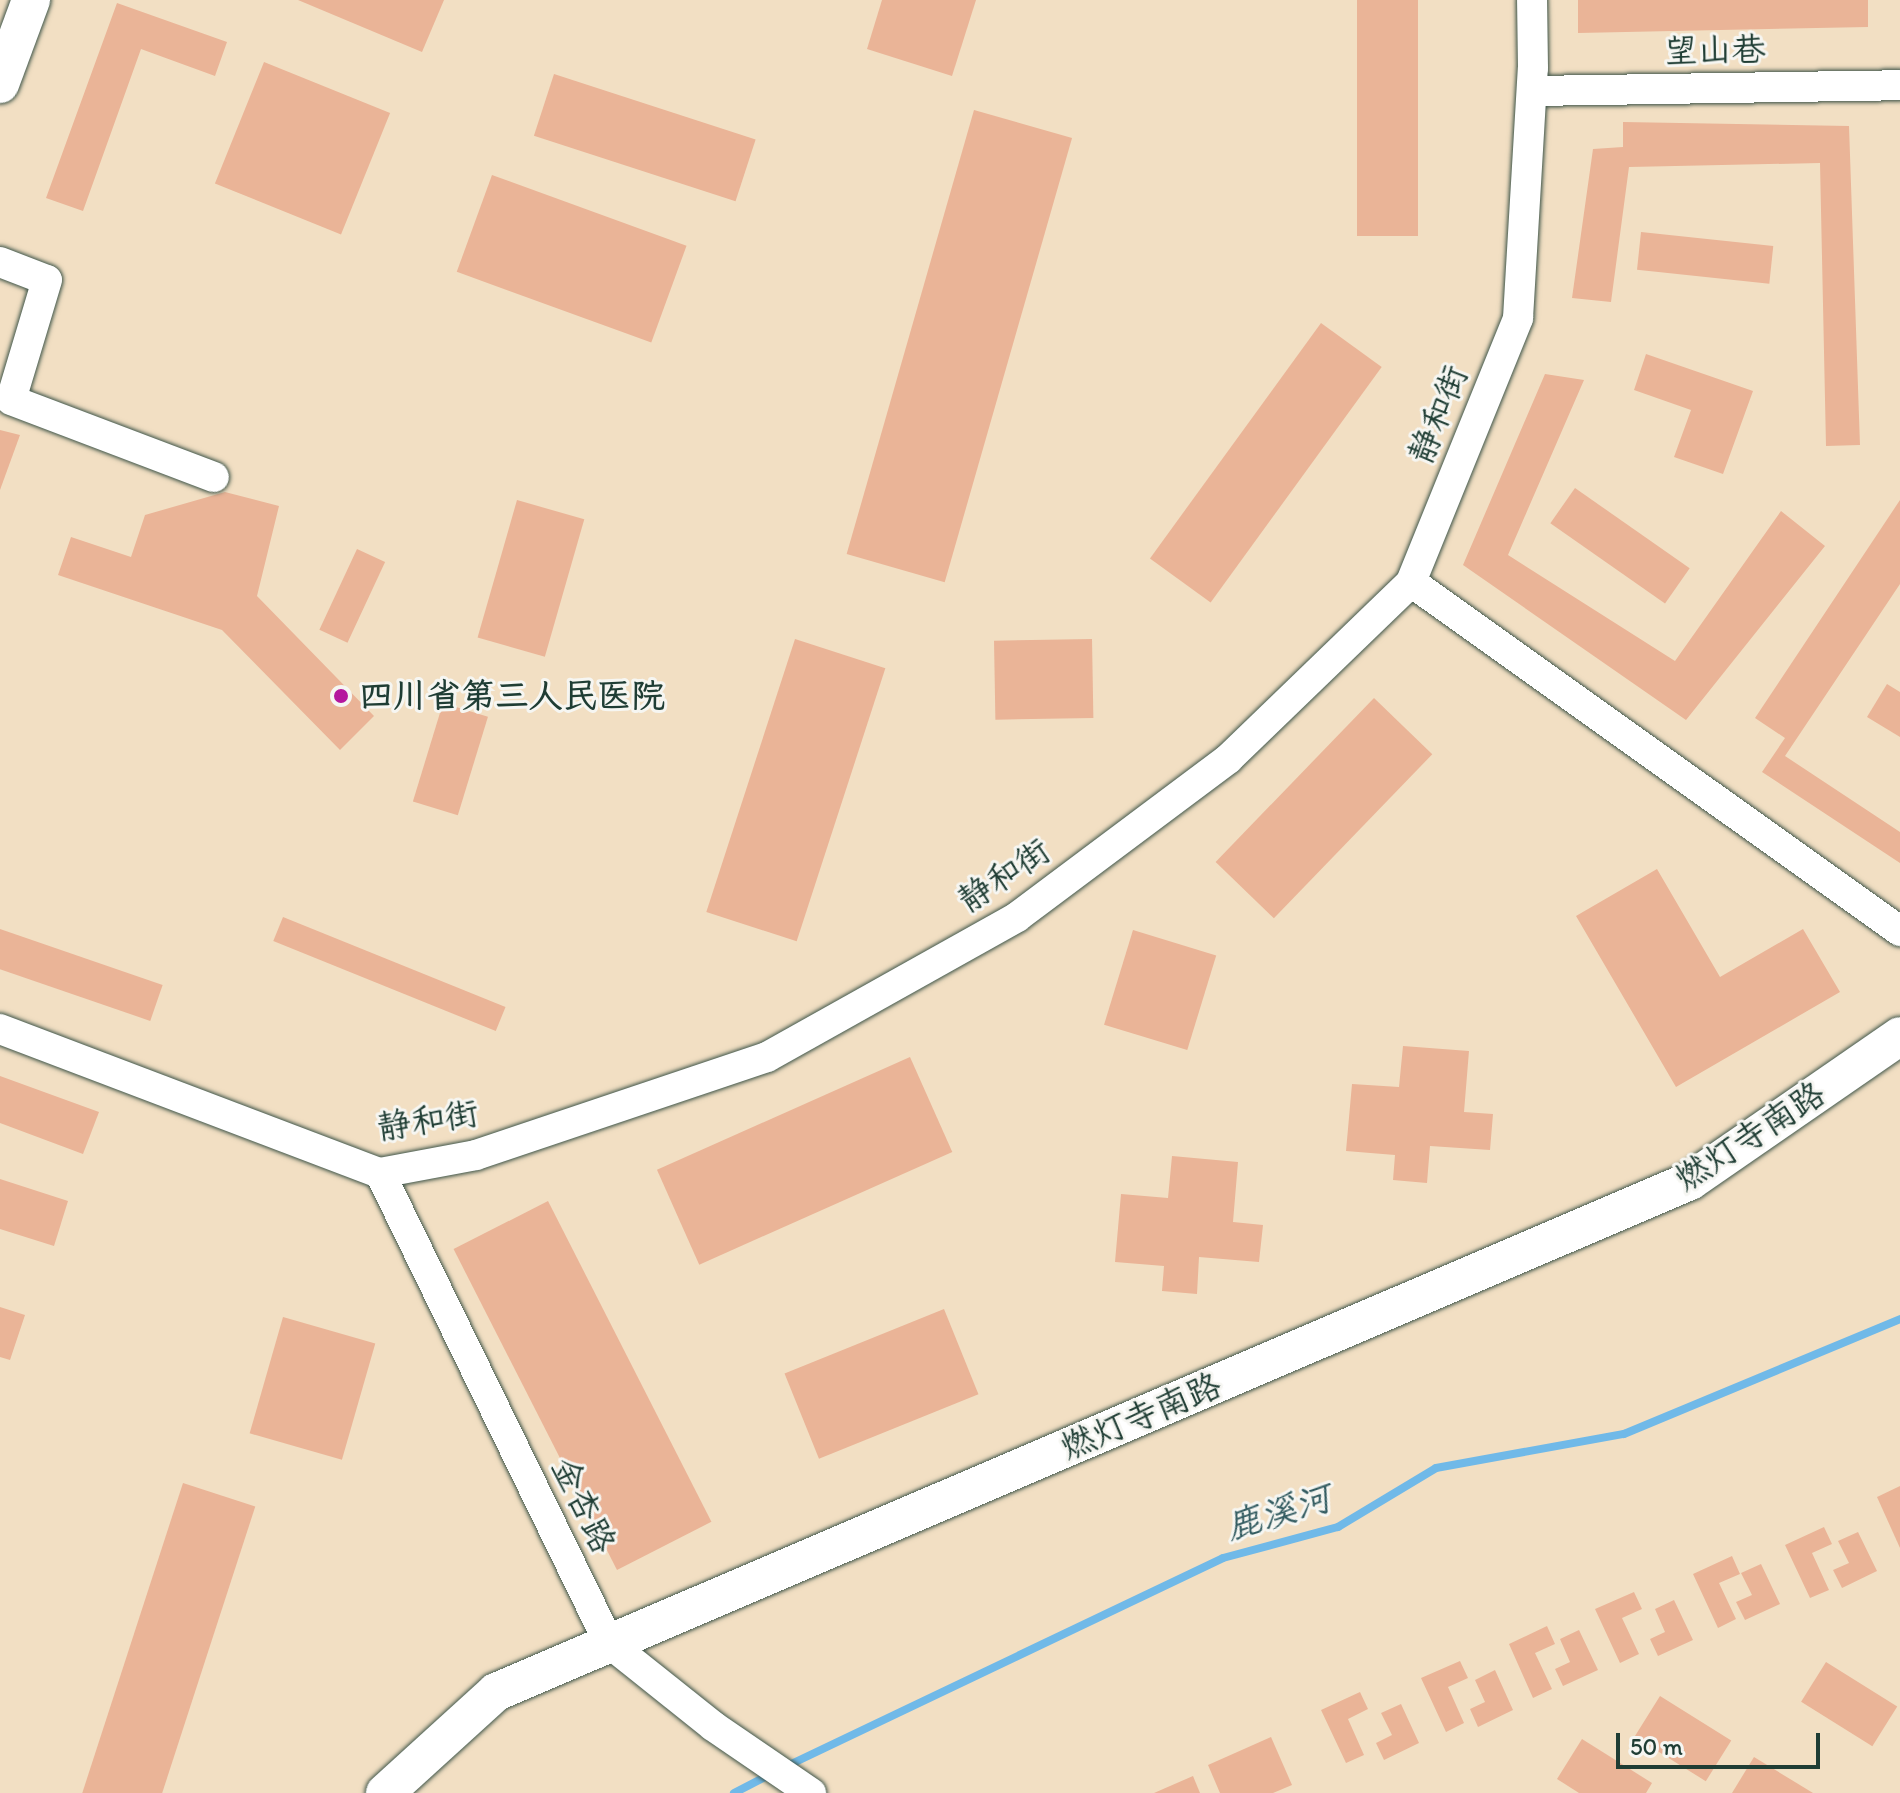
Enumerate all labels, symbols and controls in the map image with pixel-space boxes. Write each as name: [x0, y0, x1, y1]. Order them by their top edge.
street label: 望山巷: [1664, 29, 1766, 71]
street label: 静和街: [1400, 359, 1476, 469]
place label: 四川省第三人民医院: [359, 676, 665, 716]
marker: 四川省第三人民医院: [330, 685, 352, 707]
street label: 静和街: [950, 830, 1058, 920]
street label: 燃灯寺南路: [1668, 1073, 1832, 1199]
street label: 静和街: [374, 1092, 482, 1148]
street label: 燃灯寺南路: [1055, 1364, 1227, 1468]
street label: 金杏路: [543, 1450, 625, 1560]
water label: 鹿溪河: [1220, 1476, 1336, 1548]
scale bar: [1620, 1717, 1824, 1767]
text: 50 m: [1630, 1732, 1683, 1761]

